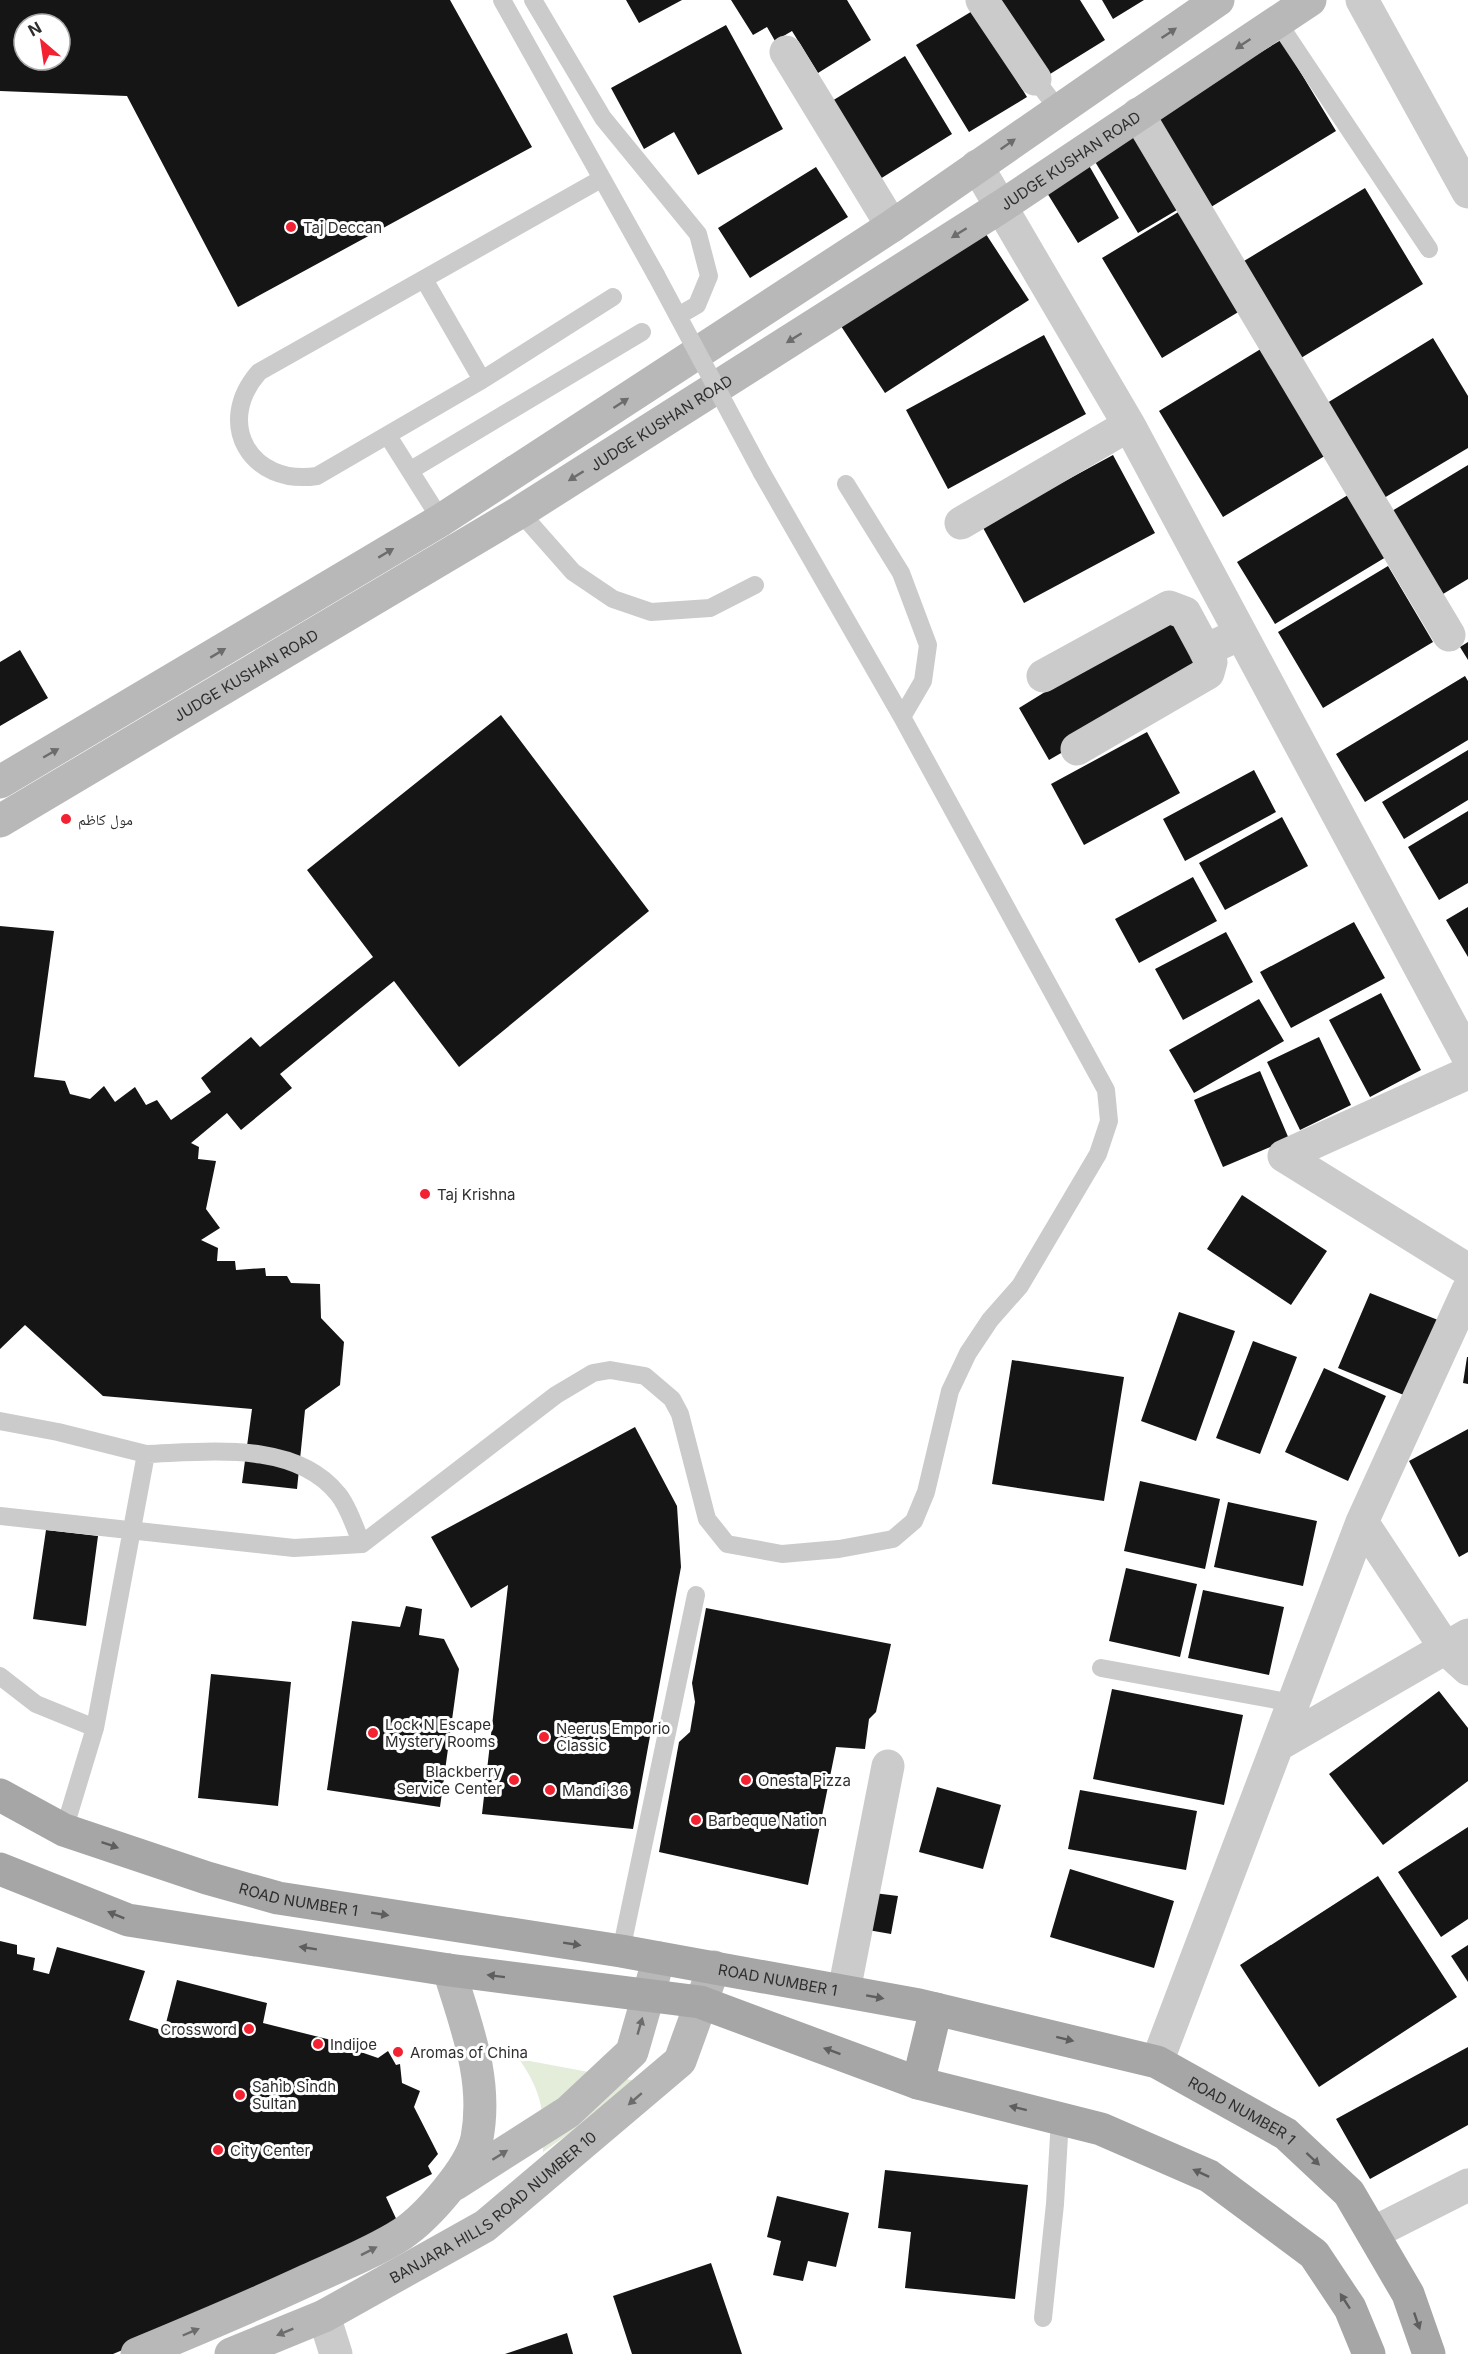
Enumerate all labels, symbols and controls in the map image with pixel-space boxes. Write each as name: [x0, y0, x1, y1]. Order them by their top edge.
north arrow: [12, 12, 72, 72]
text: N: [25, 17, 45, 41]
one-way arrow: [1161, 28, 1177, 39]
one-way arrow: [1235, 38, 1252, 49]
street label: JUDGE KUSHAN ROAD: [997, 107, 1144, 214]
one-way arrow: [1000, 138, 1016, 150]
place label: Taj Deccan: [303, 218, 382, 237]
marker: Taj Deccan: [284, 220, 298, 234]
one-way arrow: [951, 227, 967, 239]
one-way arrow: [786, 332, 802, 343]
street label: JUDGE KUSHAN ROAD: [586, 370, 736, 475]
one-way arrow: [613, 397, 629, 408]
one-way arrow: [568, 471, 585, 482]
one-way arrow: [378, 548, 395, 558]
street label: JUDGE KUSHAN ROAD: [170, 625, 322, 725]
one-way arrow: [210, 648, 227, 658]
one-way arrow: [43, 748, 60, 758]
place label: مول كاظم: [78, 810, 133, 830]
marker: مول كاظم: [59, 812, 73, 826]
place label: Taj Krishna: [437, 1185, 516, 1204]
marker: Taj Krishna: [418, 1187, 432, 1201]
place label: Lock N Escape Mystery Rooms: [385, 1715, 496, 1751]
place label: Neerus Emporio Classic: [556, 1719, 670, 1755]
marker: Lock N Escape Mystery Rooms: [366, 1726, 380, 1740]
marker: Neerus Emporio Classic: [537, 1730, 551, 1744]
place label: Blackberry Service Center: [396, 1762, 503, 1798]
place label: Onesta Pizza: [758, 1771, 851, 1790]
marker: Blackberry Service Center: [507, 1773, 521, 1787]
marker: Onesta Pizza: [739, 1773, 753, 1787]
place label: Mandi 36: [562, 1781, 628, 1800]
marker: Mandi 36: [543, 1783, 557, 1797]
place label: Barbeque Nation: [708, 1811, 827, 1830]
marker: Barbeque Nation: [689, 1813, 703, 1827]
one-way arrow: [101, 1841, 119, 1850]
street label: ROAD NUMBER 1: [237, 1878, 359, 1920]
one-way arrow: [370, 1909, 389, 1918]
one-way arrow: [107, 1910, 125, 1919]
one-way arrow: [563, 1939, 582, 1948]
one-way arrow: [298, 1943, 317, 1952]
street label: ROAD NUMBER 1: [717, 1959, 839, 2000]
one-way arrow: [486, 1971, 505, 1981]
one-way arrow: [866, 1993, 885, 2002]
one-way arrow: [636, 2017, 645, 2035]
place label: Crossword: [160, 2020, 237, 2039]
marker: Crossword: [242, 2022, 256, 2036]
place label: Indijoe: [330, 2035, 377, 2054]
one-way arrow: [1056, 2035, 1075, 2045]
marker: Indijoe: [311, 2037, 325, 2051]
place label: Aromas of China: [410, 2043, 528, 2062]
marker: Aromas of China: [391, 2045, 405, 2059]
one-way arrow: [823, 2046, 841, 2055]
street label: ROAD NUMBER 1: [1185, 2072, 1300, 2148]
place label: Sahib Sindh Sultan: [252, 2077, 336, 2113]
marker: Sahib Sindh Sultan: [233, 2088, 247, 2102]
one-way arrow: [627, 2093, 643, 2106]
one-way arrow: [1009, 2103, 1027, 2113]
street label: BANJARA HILLS ROAD NUMBER 10: [386, 2127, 600, 2287]
place label: City Center: [230, 2141, 311, 2160]
marker: City Center: [211, 2143, 225, 2157]
one-way arrow: [492, 2149, 508, 2160]
one-way arrow: [1305, 2152, 1320, 2165]
one-way arrow: [1193, 2169, 1210, 2178]
one-way arrow: [360, 2246, 377, 2256]
one-way arrow: [1340, 2293, 1351, 2309]
one-way arrow: [1413, 2312, 1423, 2330]
one-way arrow: [182, 2327, 200, 2336]
one-way arrow: [275, 2327, 293, 2337]

